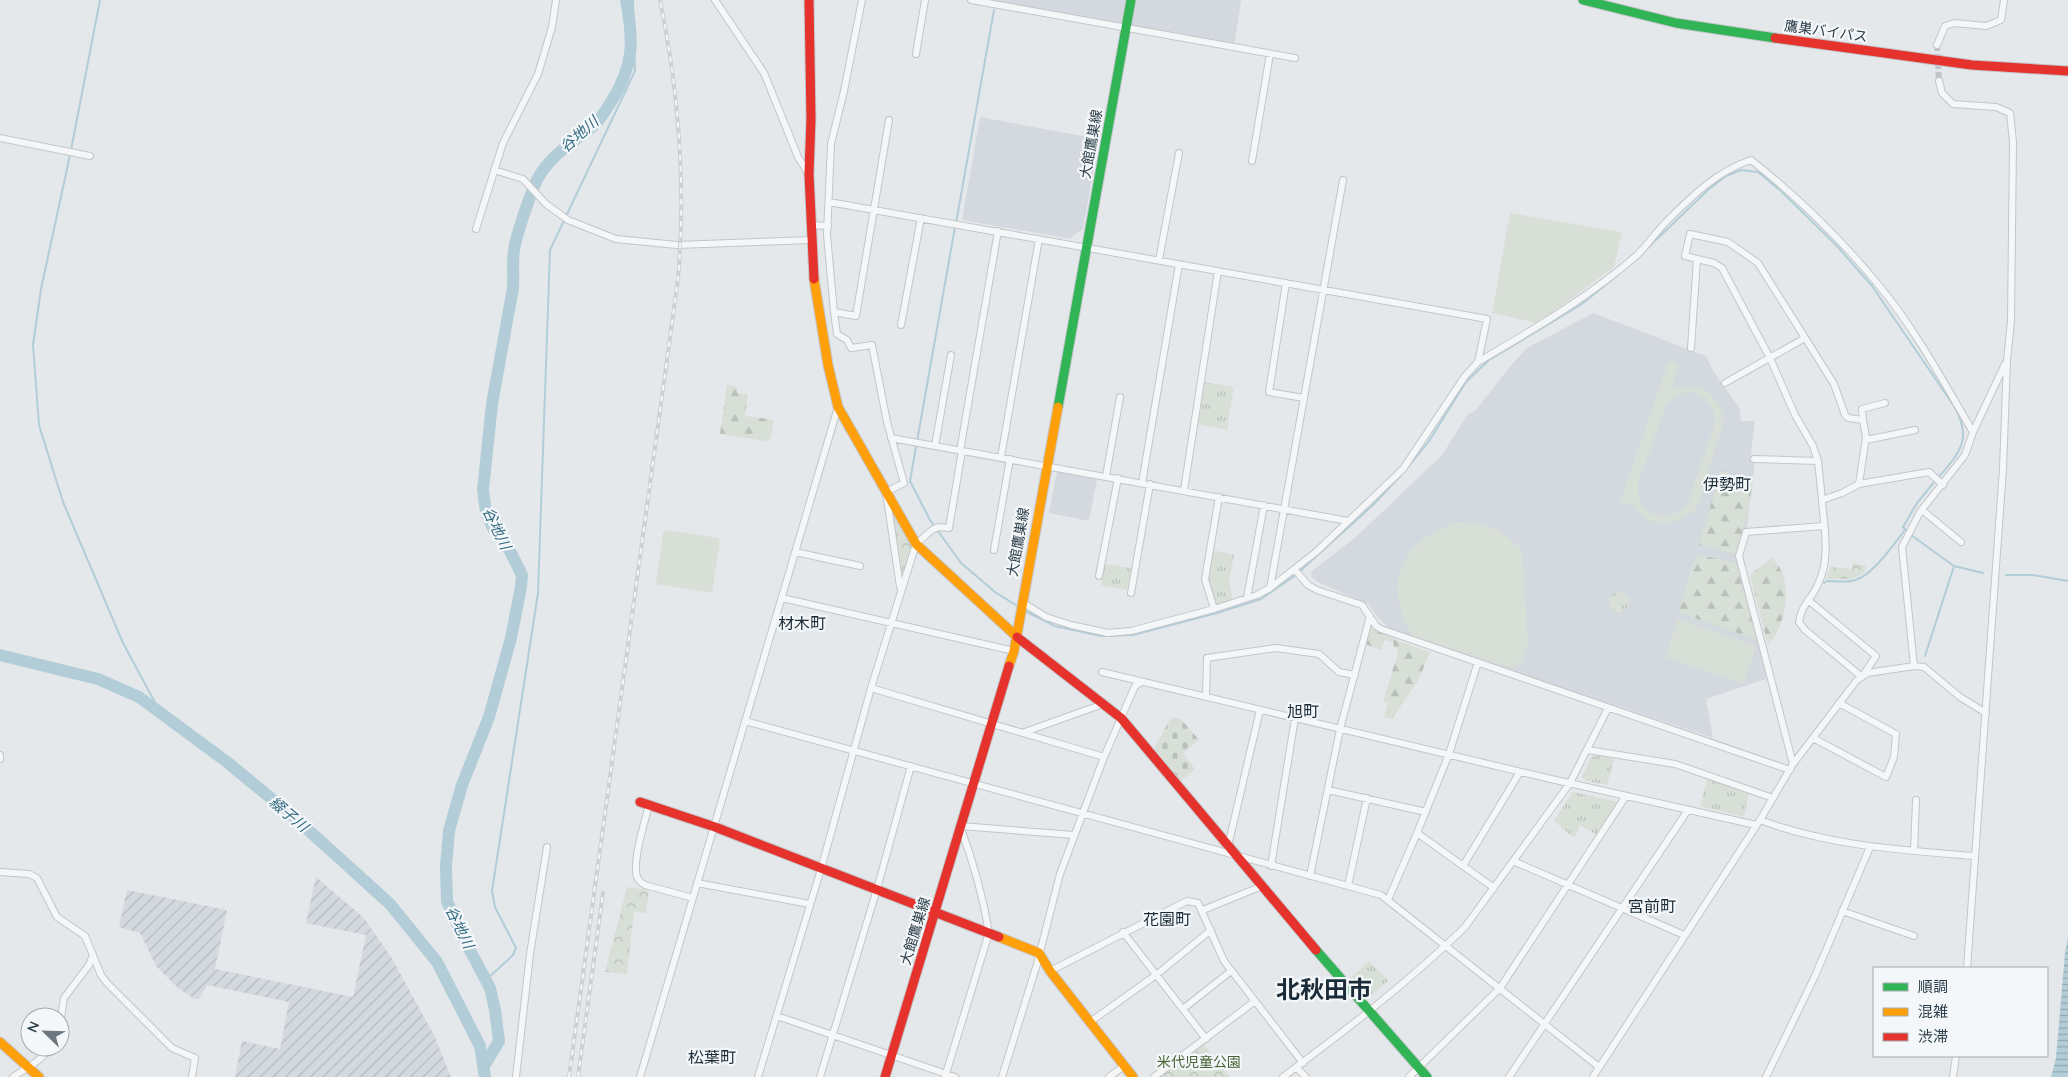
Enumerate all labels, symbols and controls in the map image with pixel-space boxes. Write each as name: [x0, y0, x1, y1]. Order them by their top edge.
street label: 鷹巣バイパス: [1783, 16, 1869, 46]
street label: 大館鷹巣線: [1076, 108, 1106, 180]
water label: 谷地川: [556, 111, 604, 156]
district label: 伊勢町: [1703, 474, 1751, 494]
water label: 谷地川: [479, 504, 516, 554]
street label: 大館鷹巣線: [1003, 506, 1033, 578]
district label: 材木町: [778, 613, 826, 633]
district label: 旭町: [1287, 701, 1319, 721]
water label: 綴子川: [266, 792, 314, 837]
street label: 大館鷹巣線: [896, 895, 934, 967]
district label: 宮前町: [1628, 896, 1676, 916]
water label: 谷地川: [442, 903, 479, 953]
district label: 花園町: [1143, 909, 1191, 929]
legend: [1873, 967, 2048, 1057]
district label: 北秋田市: [1276, 974, 1372, 1004]
text: 順調: [1918, 977, 1948, 996]
text: 混雑: [1918, 1002, 1948, 1021]
north arrow: [20, 1007, 70, 1057]
text: N: [23, 1019, 43, 1035]
text: 渋滞: [1918, 1027, 1948, 1046]
district label: 松葉町: [688, 1047, 736, 1067]
park label: 米代児童公園: [1157, 1053, 1241, 1071]

